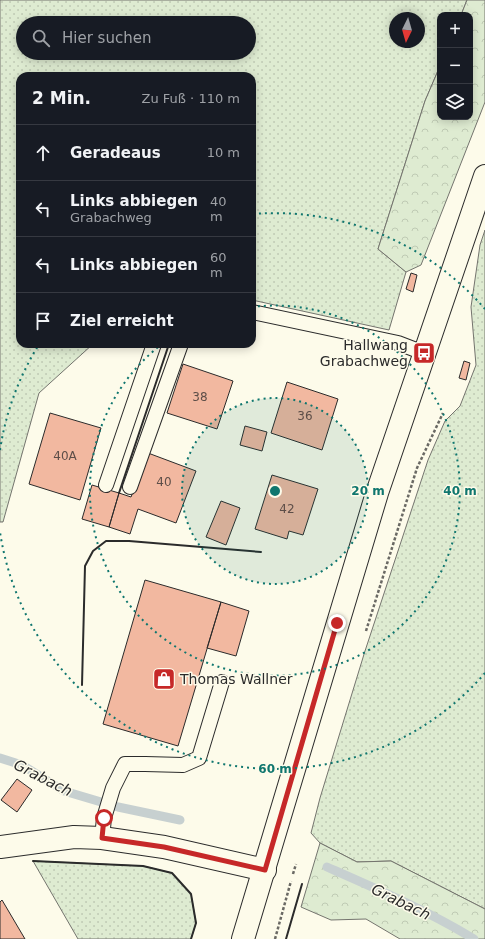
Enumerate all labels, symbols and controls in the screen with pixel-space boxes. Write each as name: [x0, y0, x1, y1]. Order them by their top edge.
north arrow: [389, 12, 425, 48]
map controls: [437, 12, 473, 120]
button: +: [437, 12, 473, 48]
search box: [16, 16, 256, 60]
icon: search: [30, 27, 52, 49]
text: Hier suchen: [62, 29, 151, 47]
button: −: [437, 48, 473, 84]
button: layers: [437, 84, 473, 120]
text: 2 Min.: [32, 88, 91, 108]
text: Zu Fuß · 110 m: [142, 91, 240, 106]
icon: ahead: [32, 142, 54, 164]
text: Geradeaus: [70, 144, 161, 162]
text: 10 m: [207, 145, 240, 160]
text: Links abbiegen: [70, 192, 198, 210]
text: 40 m: [210, 194, 227, 224]
icon: left: [32, 198, 54, 220]
text: Grabachweg: [70, 210, 152, 225]
text: 60 m: [210, 250, 227, 280]
icon: left: [32, 254, 54, 276]
text: Links abbiegen: [70, 256, 198, 274]
icon: arrive: [32, 310, 54, 332]
text: Ziel erreicht: [70, 312, 174, 330]
place label: Hallwang Grabachweg: [320, 337, 408, 369]
bus stop icon: Hallwang Grabachweg: [411, 340, 437, 366]
house number: 38: [192, 390, 208, 404]
house number: 36: [297, 409, 313, 423]
house number: 40A: [53, 449, 78, 463]
house number: 40: [156, 475, 172, 489]
centre of rings: [268, 484, 282, 498]
text: 20 m: [351, 484, 385, 498]
text: 40 m: [443, 484, 477, 498]
house number: 42: [279, 502, 295, 516]
route end: [328, 614, 346, 632]
shop icon: Thomas Wallner: [151, 666, 177, 692]
place label: Thomas Wallner: [179, 671, 293, 687]
water label: Grabach: [11, 756, 75, 800]
text: 60 m: [258, 762, 292, 776]
route start: [95, 809, 113, 827]
water label: Grabach: [369, 880, 433, 924]

